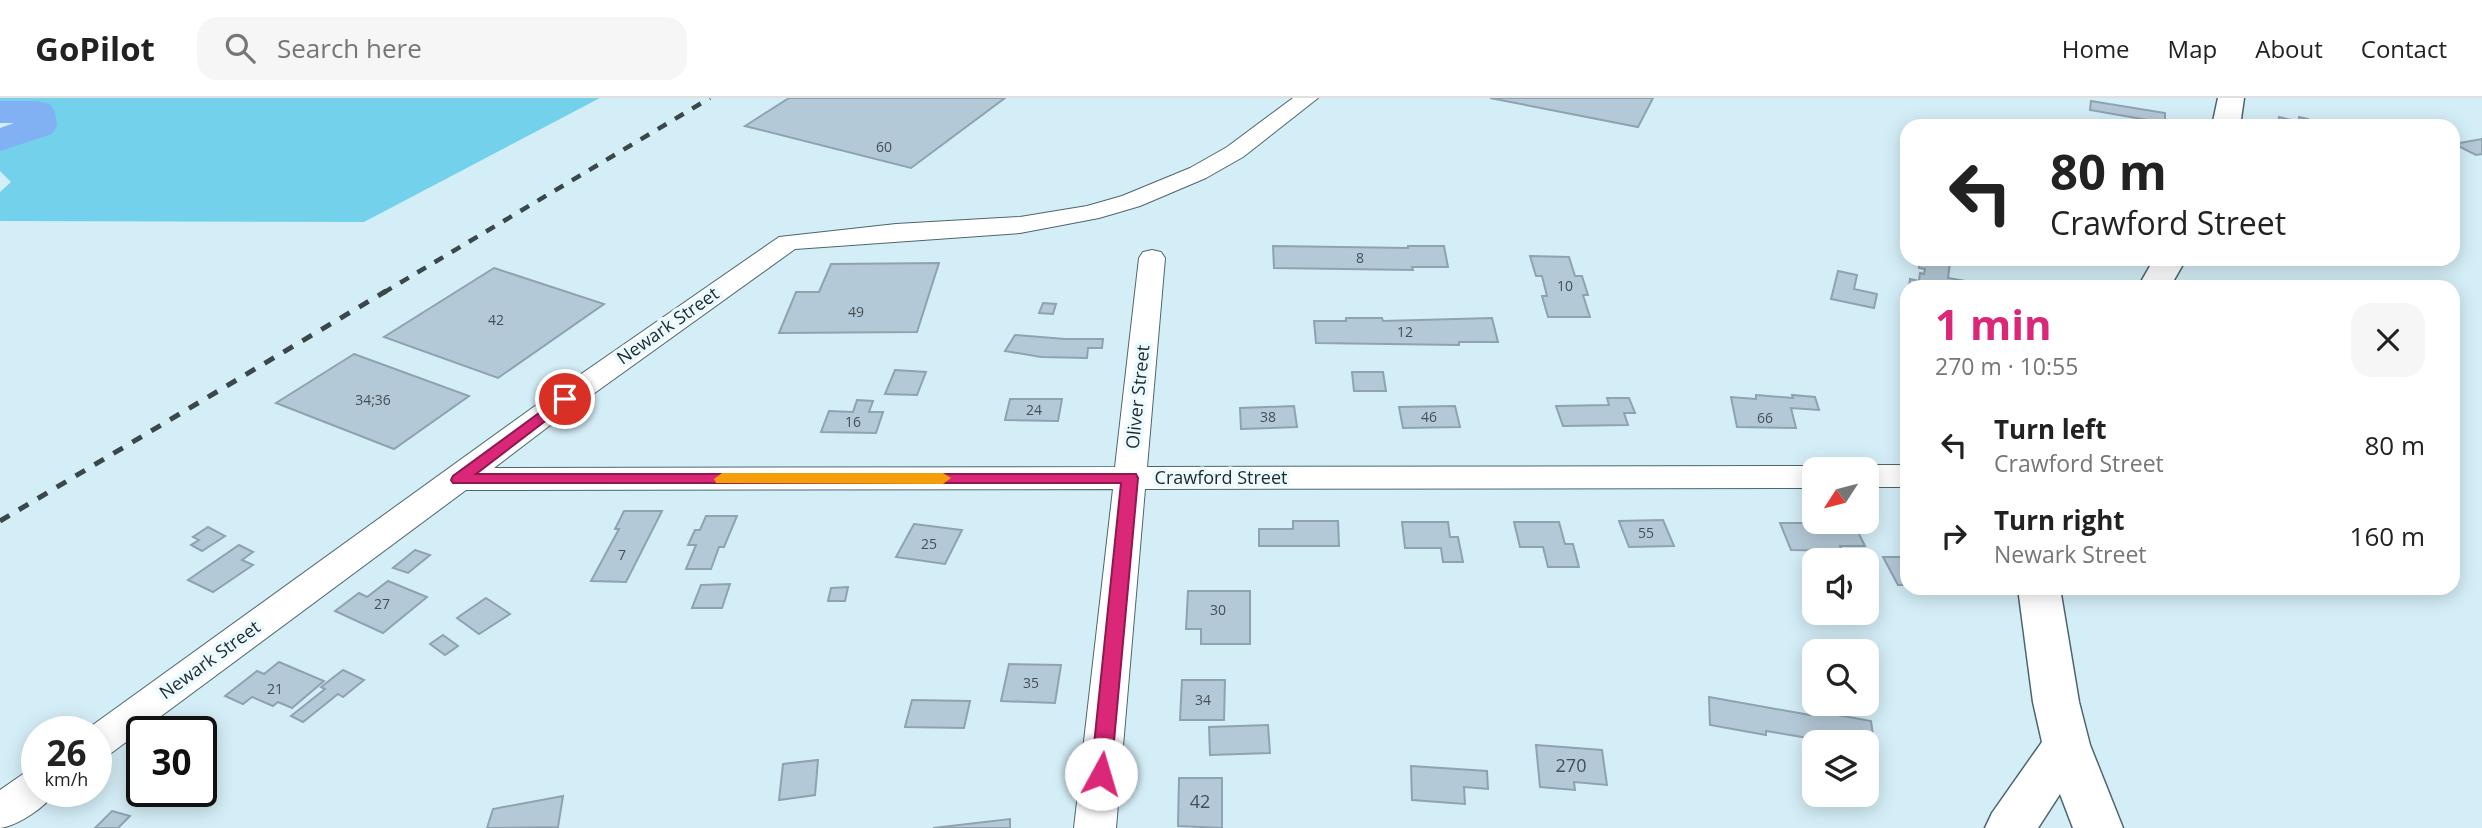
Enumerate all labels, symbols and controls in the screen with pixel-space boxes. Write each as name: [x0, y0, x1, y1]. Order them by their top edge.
search box: [197, 17, 687, 80]
text: GoPilot: [35, 26, 155, 71]
icon: search: [221, 29, 259, 67]
text: Search here: [277, 30, 422, 66]
text: Home: [2062, 32, 2130, 65]
text: Map: [2168, 32, 2217, 65]
text: About: [2255, 32, 2323, 65]
text: Contact: [2361, 32, 2447, 65]
house number: 60: [876, 137, 892, 156]
text: 80 m: [2050, 138, 2167, 204]
icon: left: [1935, 147, 2026, 238]
text: Crawford Street: [2050, 201, 2286, 244]
house number: 8: [1356, 248, 1364, 267]
house number: 10: [1557, 276, 1573, 295]
street label: Newark Street: [612, 281, 723, 369]
text: 1 min: [1935, 295, 2052, 352]
house number: 49: [848, 302, 864, 321]
button: close: [2351, 303, 2425, 377]
house number: 42: [488, 310, 504, 329]
house number: 12: [1397, 322, 1413, 341]
street label: Oliver Street: [1120, 344, 1154, 450]
text: 270 m · 10:55: [1935, 350, 2078, 382]
pin: [535, 369, 595, 429]
icon: arrive: [546, 380, 584, 418]
house number: 34;36: [355, 390, 391, 409]
house number: 24: [1026, 400, 1042, 419]
house number: 38: [1260, 407, 1276, 426]
house number: 46: [1421, 407, 1437, 426]
house number: 66: [1757, 408, 1773, 427]
text: Turn left: [1994, 411, 2106, 447]
house number: 16: [845, 412, 861, 431]
icon: left: [1935, 426, 1973, 464]
text: 80 m: [2364, 427, 2425, 463]
text: Crawford Street: [1994, 447, 2164, 479]
north arrow: [1802, 457, 1880, 534]
map controls: [1802, 457, 1879, 807]
street label: Crawford Street: [1155, 465, 1287, 489]
text: Turn right: [1994, 502, 2125, 538]
icon: right: [1935, 517, 1973, 555]
text: 160 m: [2350, 518, 2425, 554]
house number: 55: [1638, 523, 1654, 542]
house number: 25: [921, 534, 937, 553]
text: Newark Street: [1994, 538, 2147, 570]
house number: 7: [618, 545, 626, 564]
button: sound: [1802, 548, 1879, 625]
house number: 27: [374, 594, 390, 613]
house number: 30: [1210, 600, 1226, 619]
street label: Newark Street: [154, 614, 265, 704]
button: search: [1802, 639, 1879, 716]
house number: 35: [1023, 673, 1039, 692]
house number: 21: [267, 679, 283, 698]
house number: 34: [1195, 690, 1211, 709]
speed limit sign: 30: [126, 716, 217, 807]
text: 26: [46, 729, 87, 776]
button: layers: [1802, 730, 1879, 807]
position arrow: [1064, 737, 1138, 811]
house number: 270: [1556, 753, 1586, 777]
text: km/h: [45, 767, 88, 791]
house number: 42: [1190, 789, 1210, 813]

